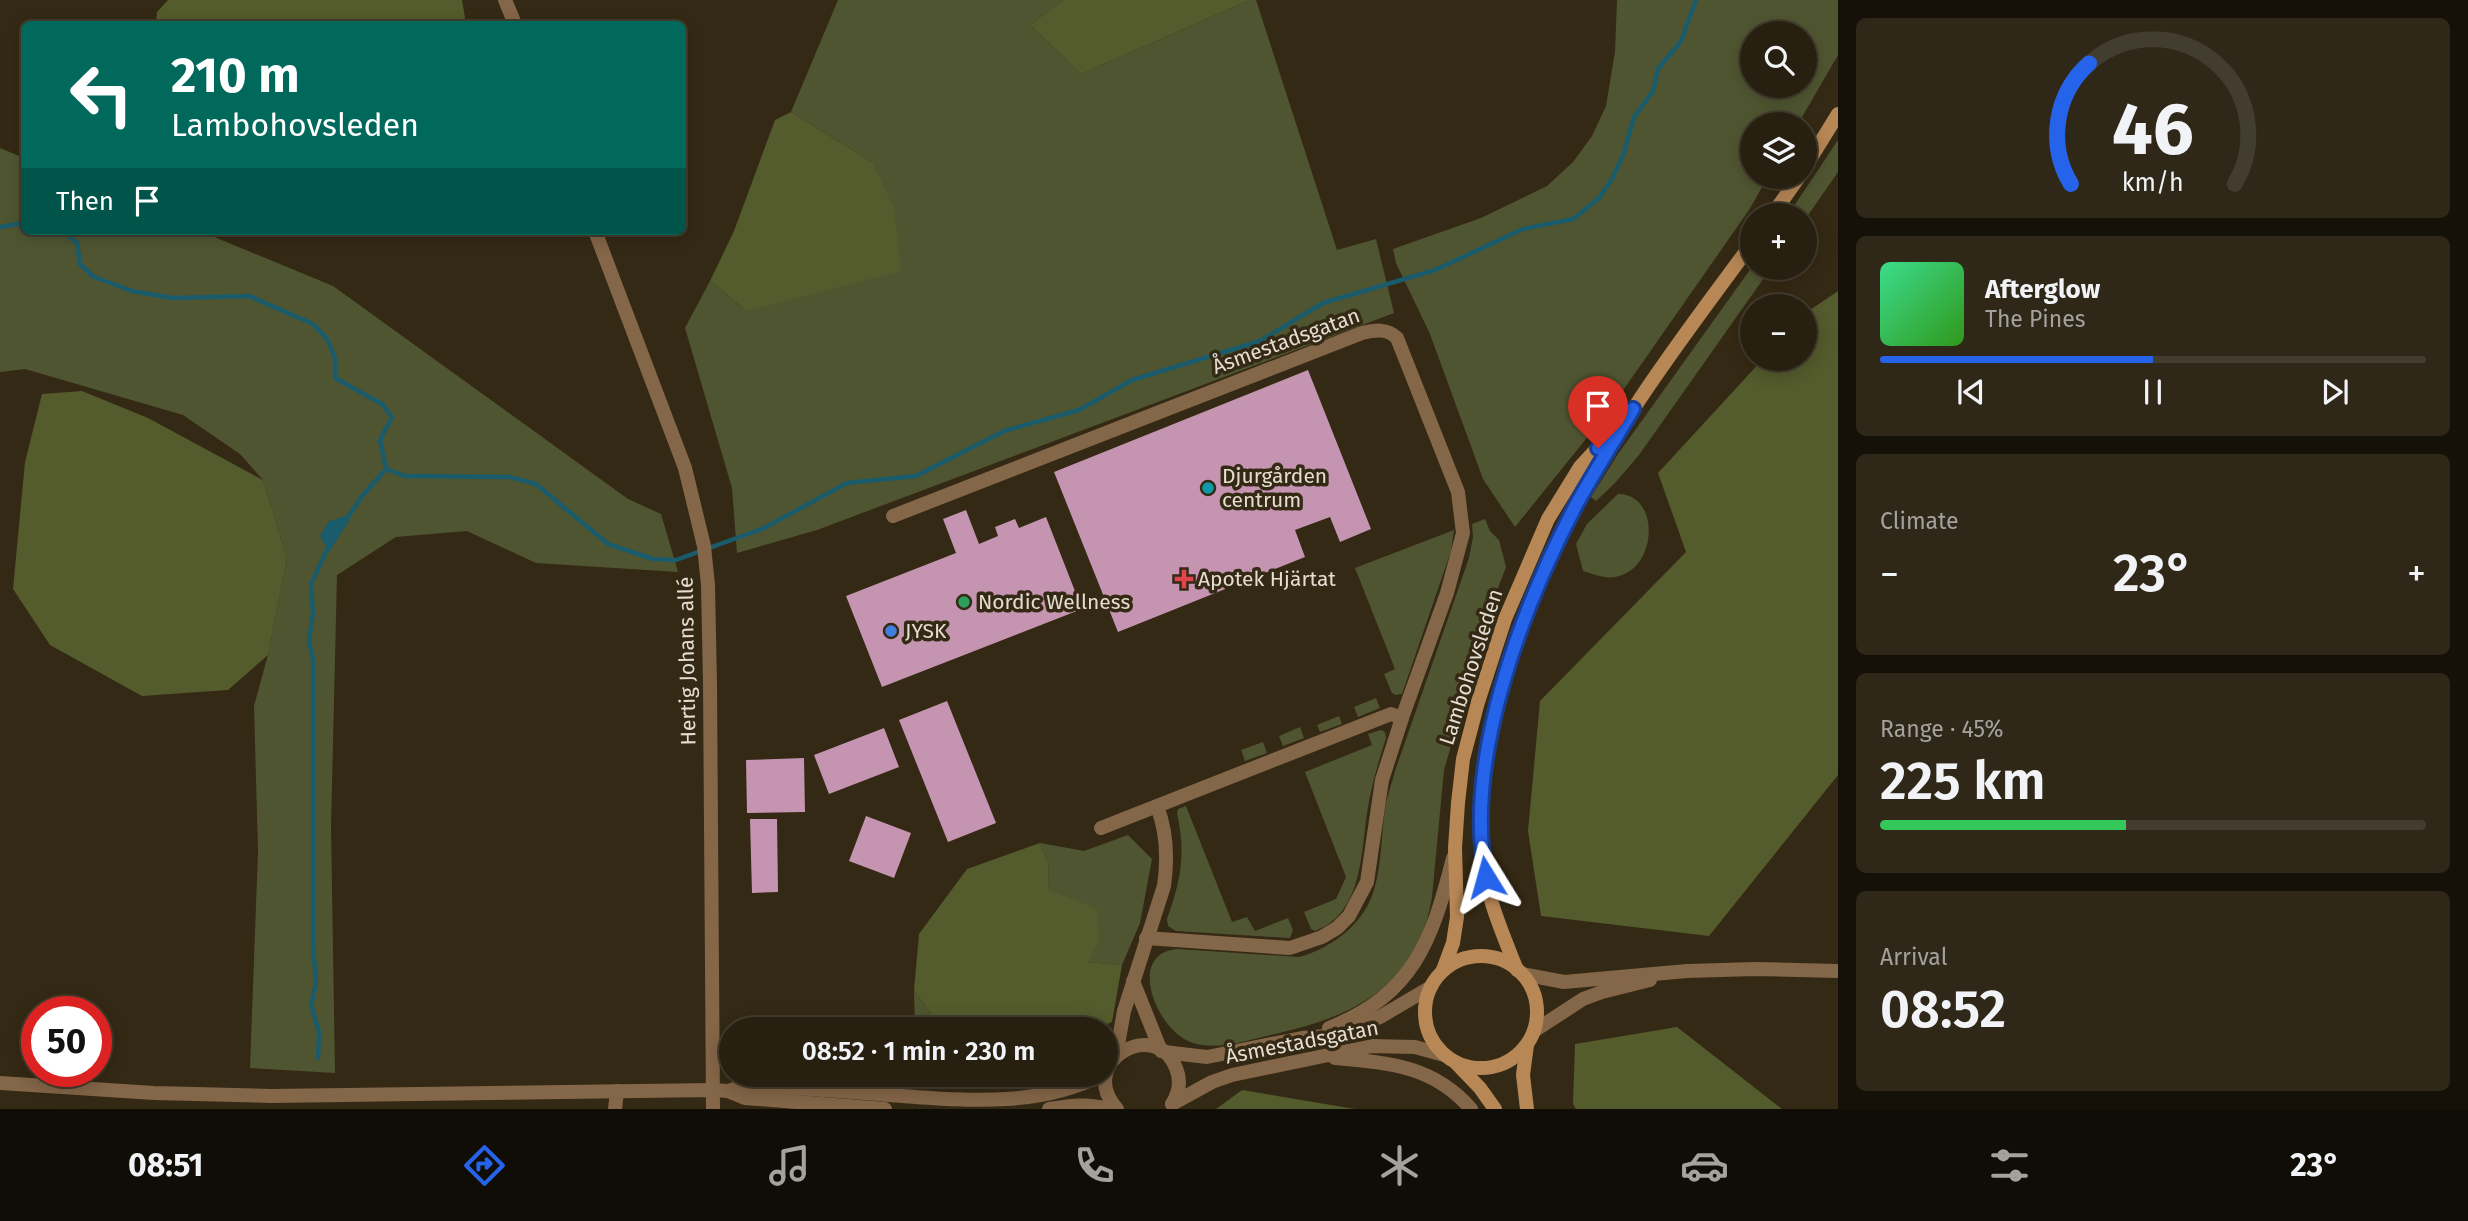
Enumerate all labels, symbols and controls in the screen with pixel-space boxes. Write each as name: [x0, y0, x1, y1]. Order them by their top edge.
map controls: [1740, 21, 1817, 371]
button: search: [1740, 21, 1817, 98]
text: 210 m: [171, 46, 300, 105]
icon: left: [56, 49, 147, 140]
text: 46: [2112, 86, 2194, 173]
text: Lambohovsleden: [171, 106, 419, 144]
button: layers: [1740, 112, 1817, 189]
text: km/h: [2122, 168, 2184, 198]
icon: arrive: [128, 182, 166, 220]
text: Then: [56, 186, 114, 217]
button: +: [1740, 203, 1817, 280]
text: Afterglow: [1985, 274, 2100, 305]
button: −: [1740, 294, 1817, 371]
street label: Åsmestadsgatan: [1209, 302, 1363, 380]
text: The Pines: [1985, 305, 2086, 333]
icon: previous: [1952, 373, 1990, 411]
icon: pause: [2134, 373, 2172, 411]
icon: next: [2316, 373, 2354, 411]
pin: [1568, 376, 1628, 448]
icon: arrive: [1579, 387, 1617, 425]
place label: Djurgården centrum: [1222, 463, 1327, 513]
marker: Djurgården centrum: [1200, 480, 1216, 496]
text: Climate: [1880, 507, 1959, 535]
text: 23°: [2113, 542, 2193, 605]
text: −: [1880, 551, 1899, 597]
text: +: [2407, 551, 2426, 597]
place label: Apotek Hjärtat: [1198, 566, 1336, 592]
marker: Apotek Hjärtat: [1176, 571, 1192, 587]
street label: Hertig Johans allé: [673, 576, 701, 746]
street label: Lambohovsleden: [1433, 586, 1509, 748]
place label: Nordic Wellness: [978, 589, 1130, 615]
marker: Nordic Wellness: [956, 594, 972, 610]
place label: JYSK: [905, 618, 947, 644]
marker: JYSK: [883, 623, 899, 639]
text: Range · 45%: [1880, 715, 2004, 743]
text: 225 km: [1880, 750, 2046, 813]
position arrow: [1449, 840, 1523, 914]
text: Arrival: [1880, 943, 1947, 971]
text: 08:52: [1880, 978, 2006, 1041]
speed limit sign: 50: [21, 996, 112, 1087]
street label: Åsmestadsgatan: [1223, 1014, 1381, 1070]
text: 08:52 · 1 min · 230 m: [802, 1036, 1035, 1067]
icon: directions: [460, 1141, 509, 1190]
icon: music: [765, 1141, 814, 1190]
icon: phone: [1070, 1141, 1119, 1190]
icon: climate: [1375, 1141, 1424, 1190]
icon: car: [1680, 1141, 1729, 1190]
icon: filters: [1985, 1141, 2034, 1190]
text: 08:51: [128, 1146, 203, 1184]
text: 23°: [2290, 1146, 2340, 1184]

